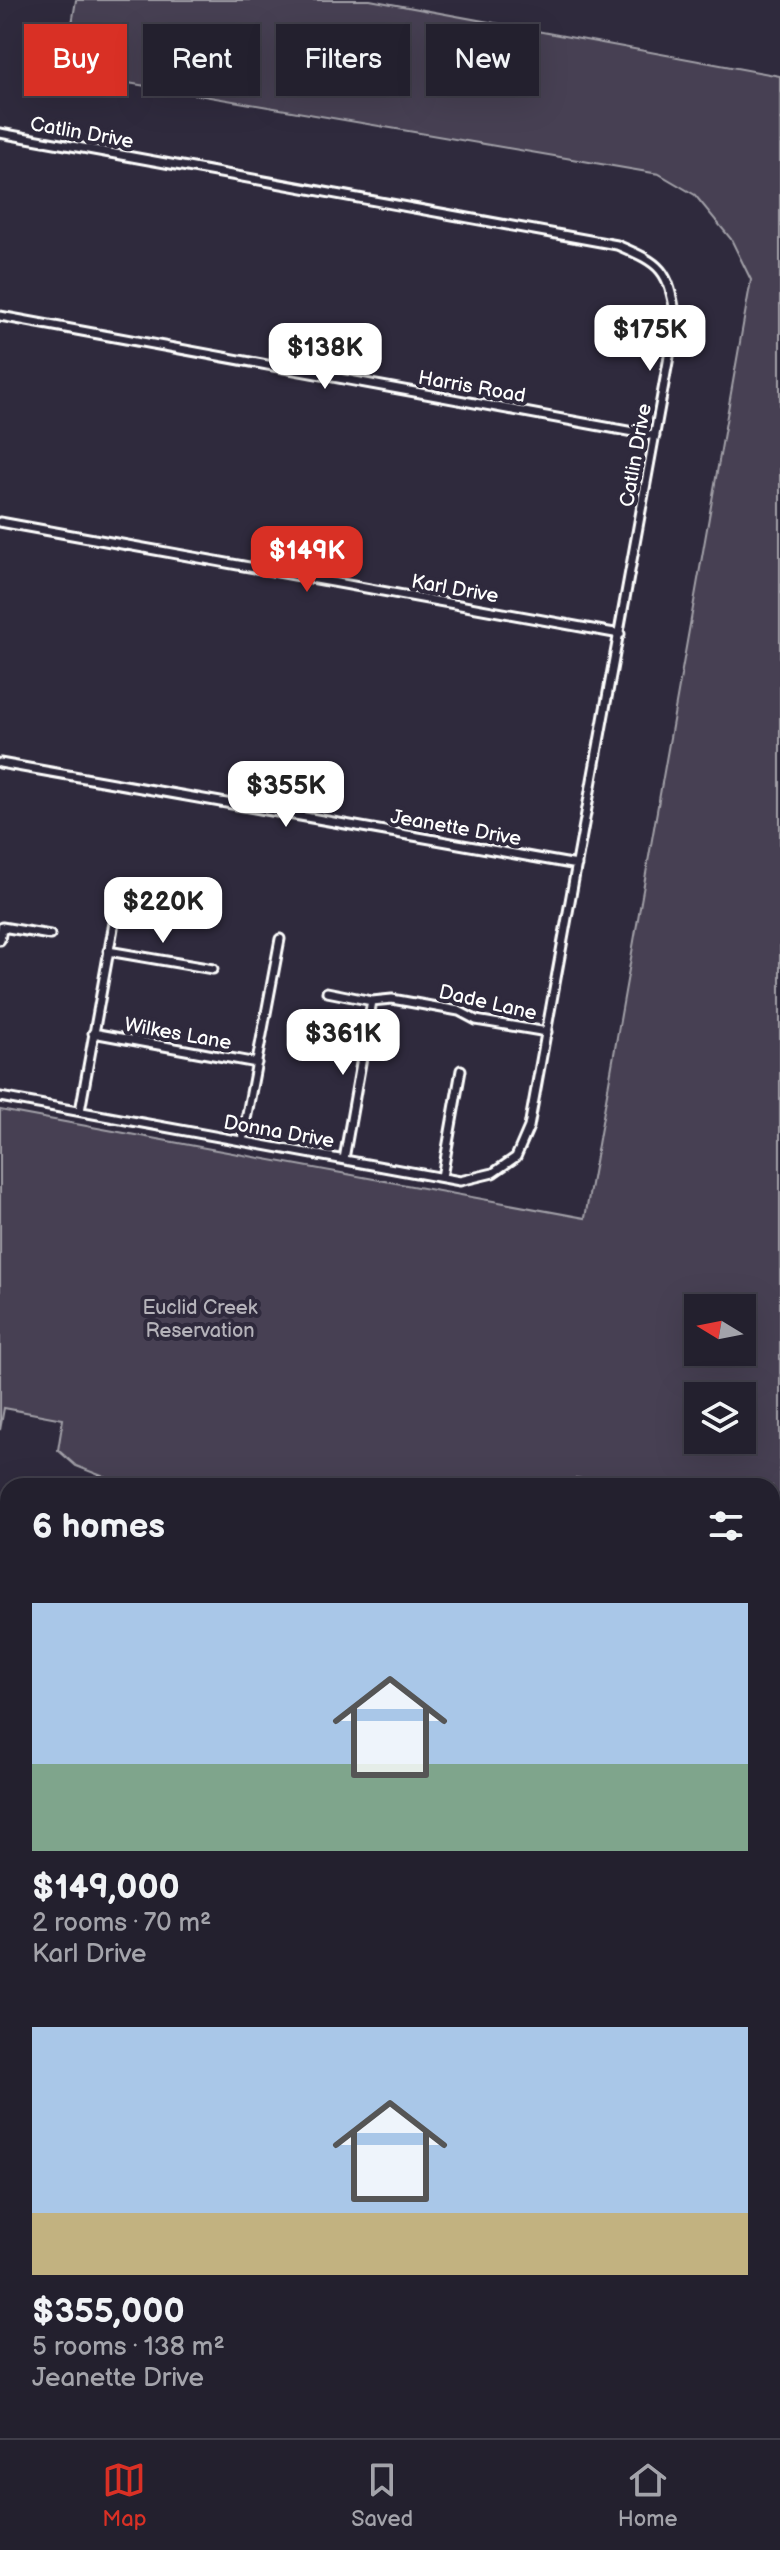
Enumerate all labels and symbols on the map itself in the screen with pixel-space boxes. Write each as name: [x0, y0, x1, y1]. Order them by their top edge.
street label: Catlin Drive: [28, 112, 136, 154]
pin: $175K: [594, 305, 706, 373]
pin: $138K: [269, 323, 381, 391]
street label: Harris Road: [416, 366, 527, 408]
street label: Catlin Drive: [615, 401, 657, 509]
pin: $149K: [251, 526, 363, 594]
street label: Karl Drive: [409, 570, 500, 608]
pin: $355K: [230, 761, 342, 829]
street label: Jeanette Drive: [389, 805, 523, 851]
pin: $220K: [107, 877, 219, 945]
street label: Dade Lane: [437, 980, 539, 1026]
pin: $361K: [287, 1009, 399, 1077]
street label: Wilkes Lane: [122, 1013, 233, 1055]
street label: Donna Drive: [222, 1110, 336, 1154]
north arrow: [684, 1294, 756, 1366]
park label: Euclid Creek Reservation: [143, 1296, 258, 1343]

